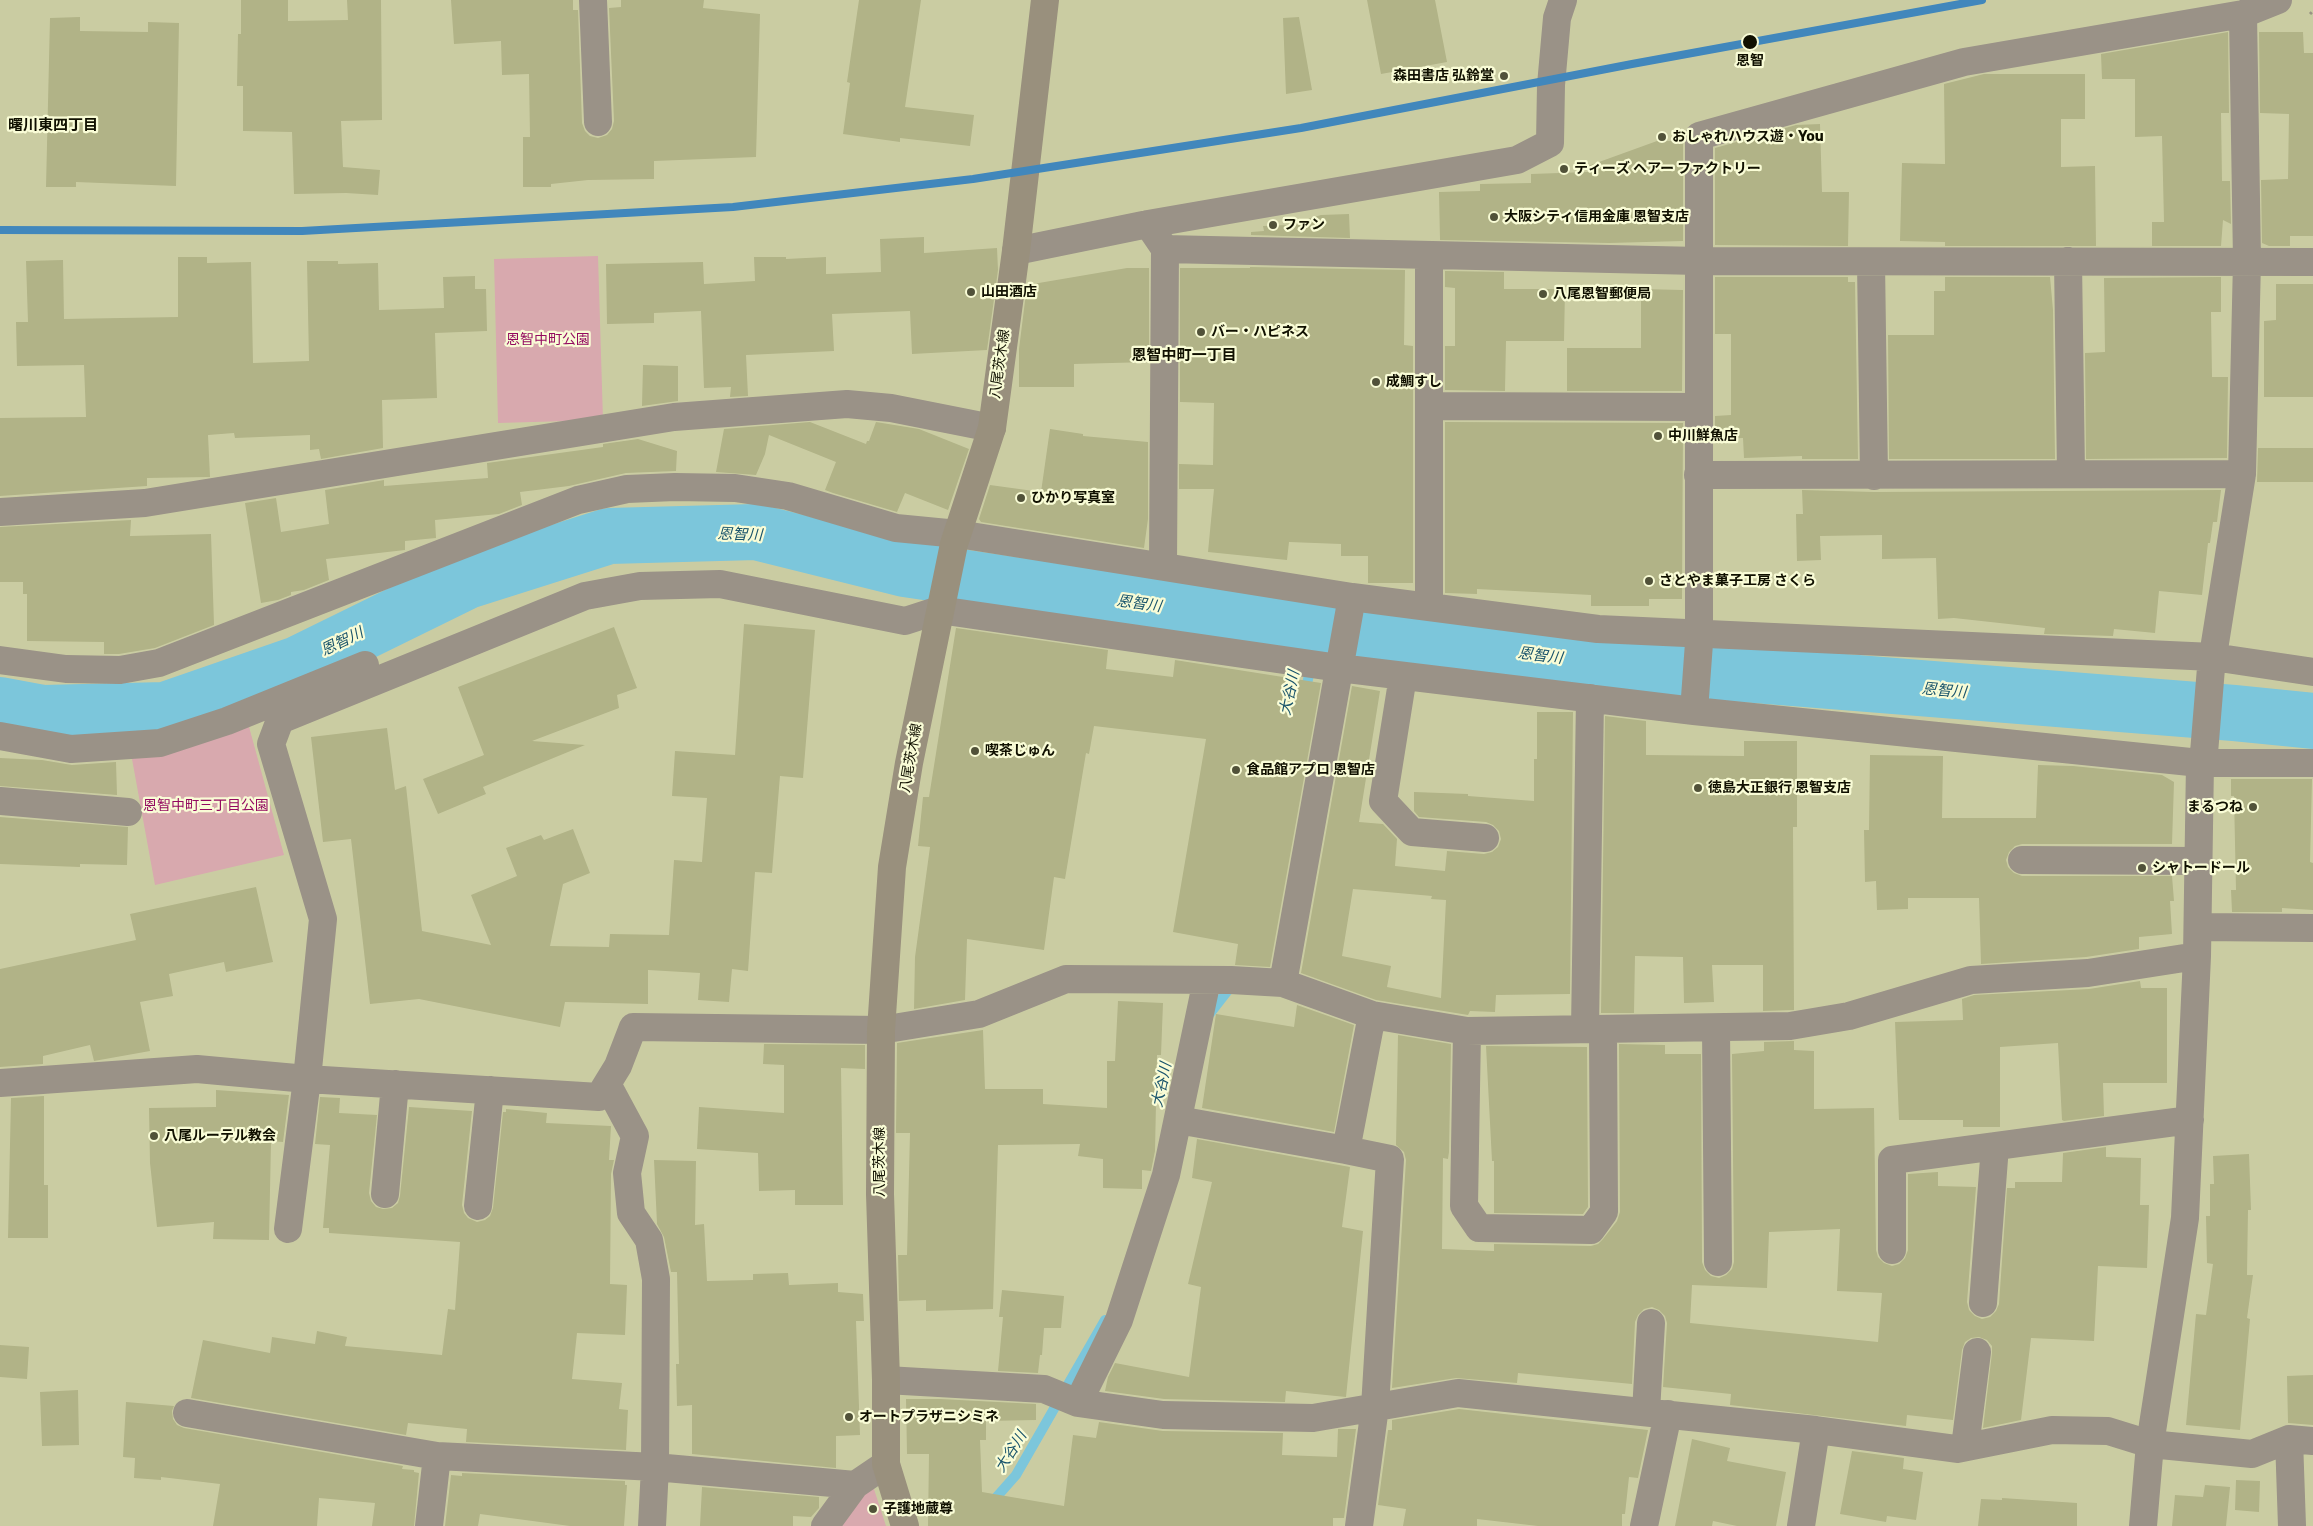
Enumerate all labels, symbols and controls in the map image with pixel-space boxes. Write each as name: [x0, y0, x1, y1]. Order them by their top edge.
marker: 恩智: [1741, 33, 1759, 51]
place label: 恩智: [1736, 53, 1764, 69]
place label: 森田書店 弘鈴堂: [1393, 68, 1494, 84]
marker: 森田書店 弘鈴堂: [1498, 70, 1510, 82]
district label: 曙川東四丁目: [8, 117, 98, 135]
place label: おしゃれハウス遊・You: [1672, 129, 1824, 145]
marker: おしゃれハウス遊・You: [1656, 131, 1668, 143]
place label: ティーズ ヘアー ファクトリー: [1574, 161, 1761, 177]
marker: ティーズ ヘアー ファクトリー: [1558, 163, 1570, 175]
place label: 大阪シティ信用金庫 恩智支店: [1504, 209, 1689, 225]
marker: 大阪シティ信用金庫 恩智支店: [1488, 211, 1500, 223]
place label: ファン: [1283, 217, 1325, 233]
marker: ファン: [1267, 219, 1279, 231]
place label: 山田酒店: [981, 284, 1037, 300]
marker: 山田酒店: [965, 286, 977, 298]
place label: 八尾恩智郵便局: [1553, 286, 1651, 302]
marker: 八尾恩智郵便局: [1537, 288, 1549, 300]
place label: バー・ハピネス: [1211, 324, 1309, 340]
marker: バー・ハピネス: [1195, 326, 1207, 338]
street label: 八尾茨木線: [987, 328, 1013, 400]
park label: 恩智中町公園: [506, 332, 590, 348]
district label: 恩智中町一丁目: [1132, 347, 1236, 365]
place label: 成鯛すし: [1386, 374, 1442, 390]
marker: 成鯛すし: [1370, 376, 1382, 388]
place label: 中川鮮魚店: [1668, 428, 1738, 444]
marker: 中川鮮魚店: [1652, 430, 1664, 442]
place label: ひかり写真室: [1031, 490, 1115, 506]
marker: ひかり写真室: [1015, 492, 1027, 504]
water label: 恩智川: [717, 525, 763, 545]
place label: さとやま菓子工房 さくら: [1659, 573, 1816, 589]
marker: さとやま菓子工房 さくら: [1643, 575, 1655, 587]
water label: 恩智川: [1115, 592, 1163, 616]
water label: 恩智川: [318, 624, 366, 660]
water label: 恩智川: [1517, 644, 1563, 668]
water label: 大谷川: [1277, 669, 1303, 717]
water label: 恩智川: [1921, 680, 1967, 702]
street label: 八尾茨木線: [897, 722, 925, 794]
place label: 喫茶じゅん: [985, 743, 1055, 759]
marker: 喫茶じゅん: [969, 745, 981, 757]
place label: 食品館アプロ 恩智店: [1246, 762, 1375, 778]
marker: 食品館アプロ 恩智店: [1230, 764, 1242, 776]
place label: 徳島大正銀行 恩智支店: [1708, 780, 1851, 796]
marker: 徳島大正銀行 恩智支店: [1692, 782, 1704, 794]
park label: 恩智中町三丁目公園: [143, 798, 269, 814]
place label: まるつね: [2187, 799, 2243, 815]
marker: まるつね: [2247, 801, 2259, 813]
place label: シャトードール: [2152, 860, 2250, 876]
marker: シャトードール: [2136, 862, 2148, 874]
water label: 大谷川: [1149, 1061, 1175, 1109]
street label: 八尾茨木線: [872, 1127, 888, 1197]
place label: 八尾ルーテル教会: [164, 1128, 276, 1144]
marker: 八尾ルーテル教会: [148, 1130, 160, 1142]
place label: オートプラザニシミネ: [859, 1409, 999, 1425]
marker: オートプラザニシミネ: [843, 1411, 855, 1423]
water label: 大谷川: [991, 1428, 1031, 1476]
place label: 子護地蔵尊: [883, 1501, 953, 1517]
marker: 子護地蔵尊: [867, 1503, 879, 1515]

